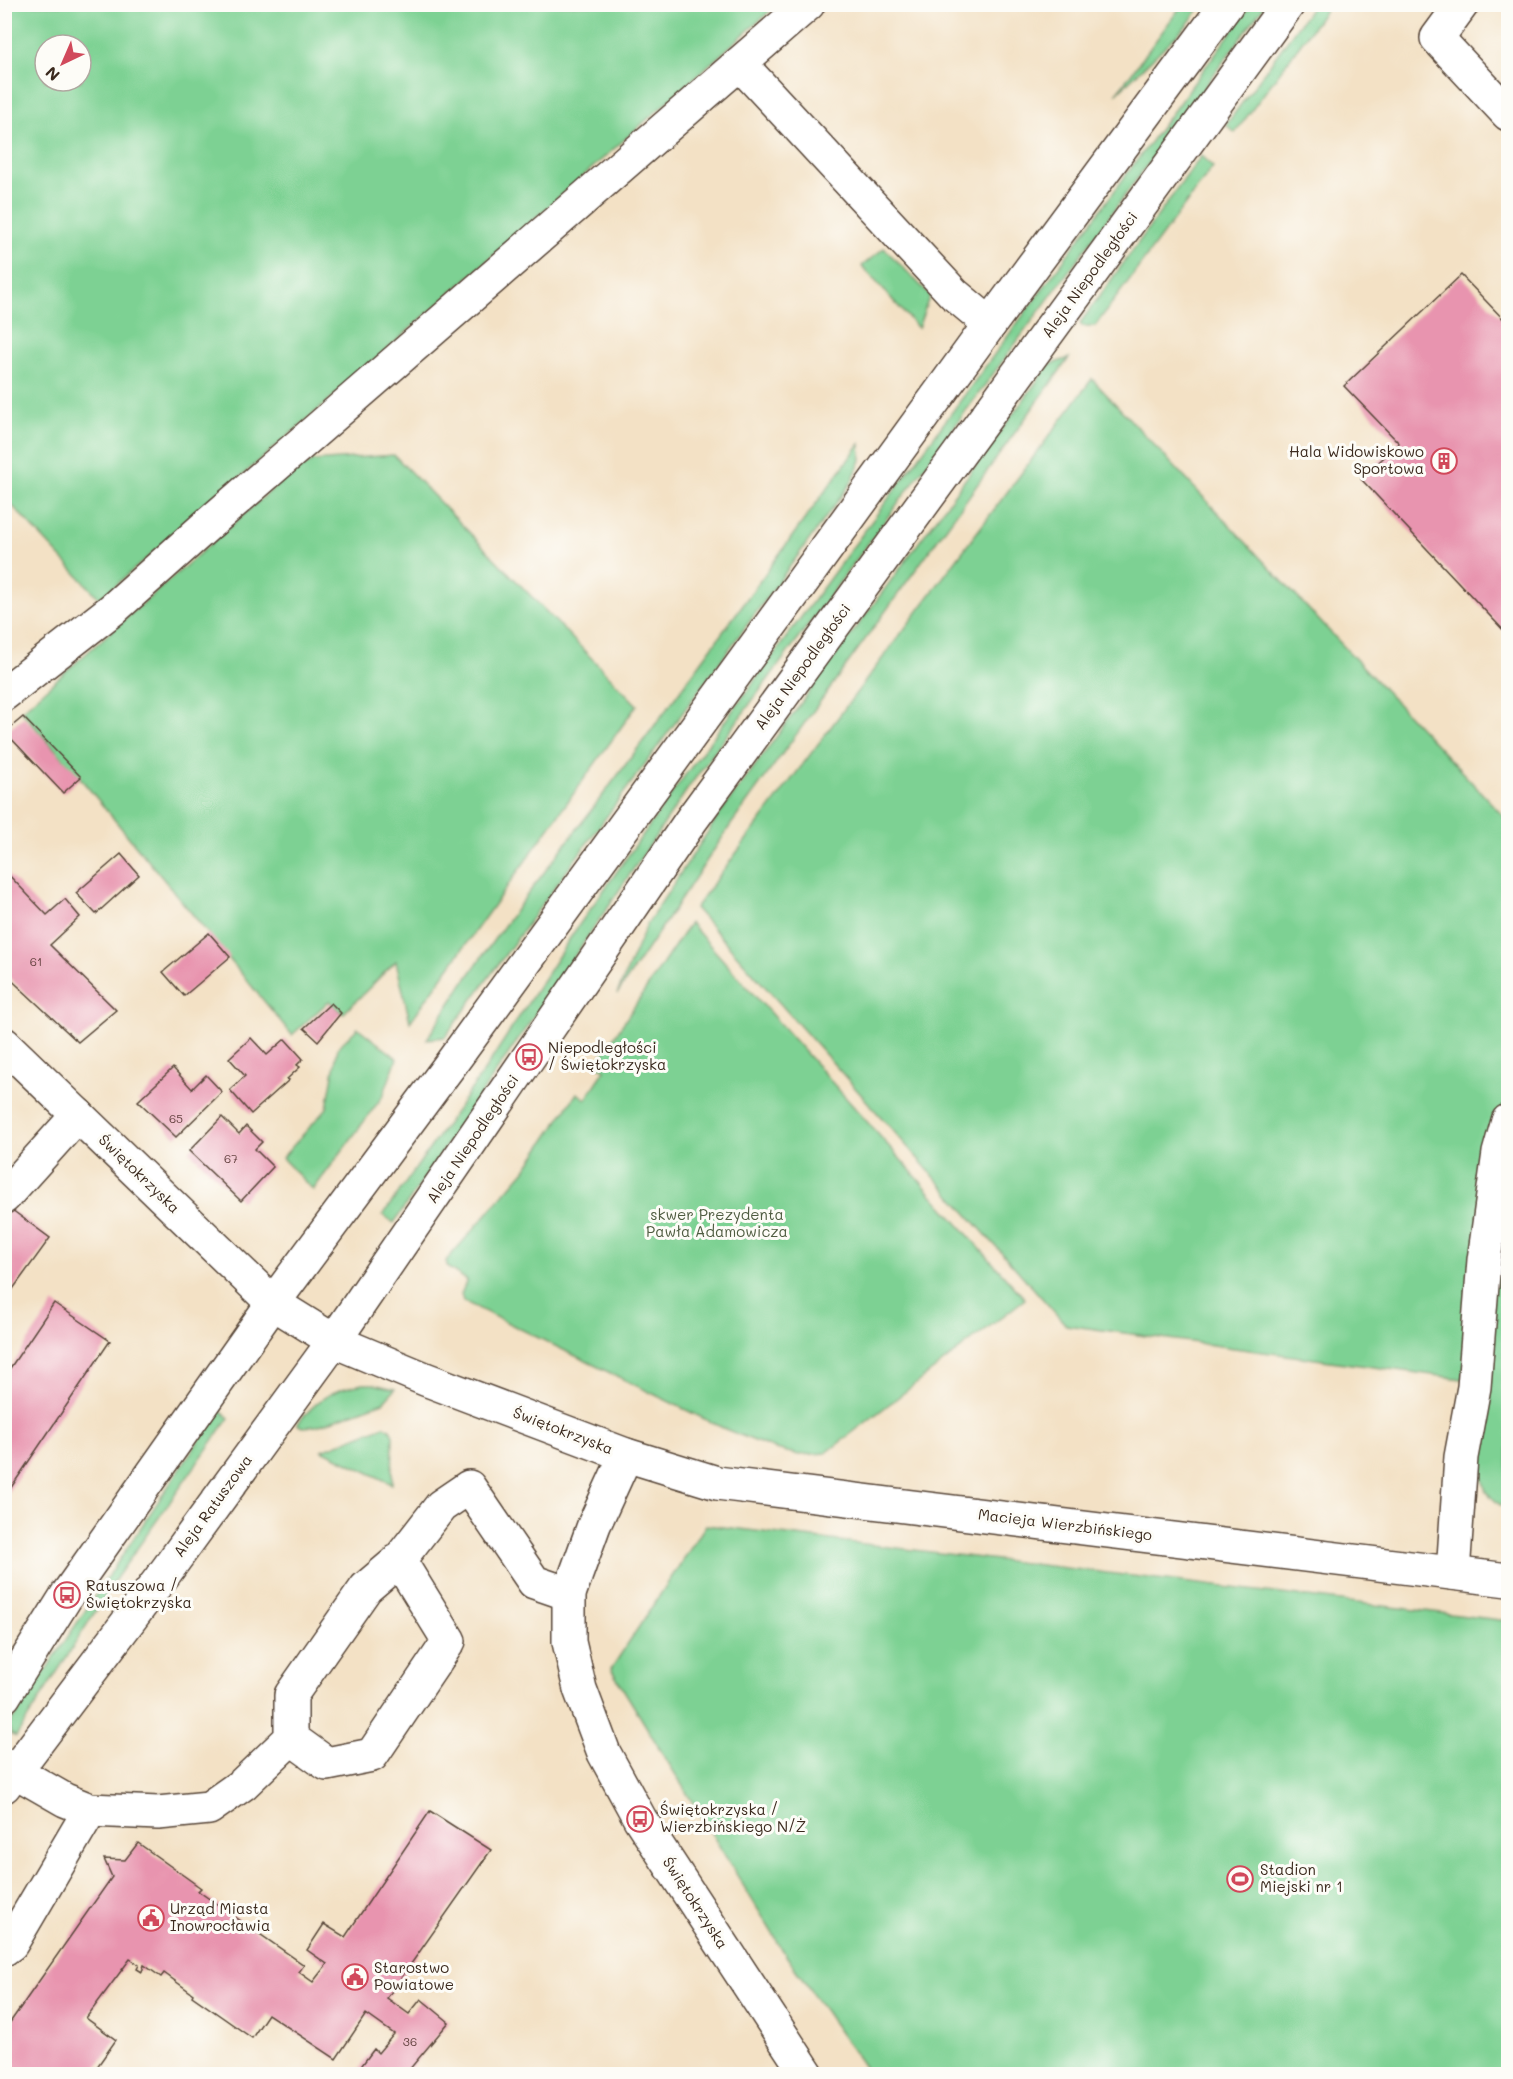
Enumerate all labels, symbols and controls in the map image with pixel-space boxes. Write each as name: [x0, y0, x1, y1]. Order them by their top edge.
north arrow: [33, 33, 93, 93]
text: N: [41, 62, 64, 86]
street label: Aleja Niepodległości: [1037, 207, 1142, 341]
place label: Hala Widowiskowo Sportowa: [1289, 441, 1424, 478]
building icon: Hala Widowiskowo Sportowa: [1429, 446, 1459, 476]
street label: Aleja Niepodległości: [750, 599, 855, 733]
house number: 61: [30, 953, 42, 969]
place label: Niepodległości / Świętokrzyska: [548, 1037, 666, 1074]
bus stop icon: Niepodległości / Świętokrzyska: [514, 1042, 544, 1072]
street label: Aleja Niepodległości: [422, 1070, 523, 1207]
house number: 65: [169, 1110, 183, 1126]
street label: Świętokrzyska: [95, 1129, 185, 1217]
house number: 67: [224, 1150, 238, 1166]
park label: skwer Prezydenta Pawła Adamowicza: [646, 1204, 788, 1241]
street label: Świętokrzyska: [510, 1402, 616, 1458]
street label: Aleja Ratuszowa: [168, 1450, 256, 1561]
street label: Macieja Wierzbińskiego: [977, 1503, 1153, 1545]
place label: Ratuszowa / Świętokrzyska: [86, 1575, 192, 1612]
bus stop icon: Ratuszowa / Świętokrzyska: [52, 1580, 82, 1610]
place label: Świętokrzyska / Wierzbińskiego N/Ż: [660, 1799, 806, 1836]
bus stop icon: Świętokrzyska / Wierzbińskiego N/Ż: [625, 1804, 655, 1834]
street label: Świętokrzyska: [659, 1853, 733, 1952]
place label: Stadion Miejski nr 1: [1260, 1859, 1343, 1896]
sports icon: Stadion Miejski nr 1: [1225, 1864, 1255, 1894]
place label: Urząd Miasta Inowrocławia: [170, 1898, 270, 1935]
public building icon: Urząd Miasta Inowrocławia: [136, 1903, 166, 1933]
place label: Starostwo Powiatowe: [374, 1957, 454, 1994]
public building icon: Starostwo Powiatowe: [340, 1962, 370, 1992]
house number: 36: [403, 2033, 417, 2049]

